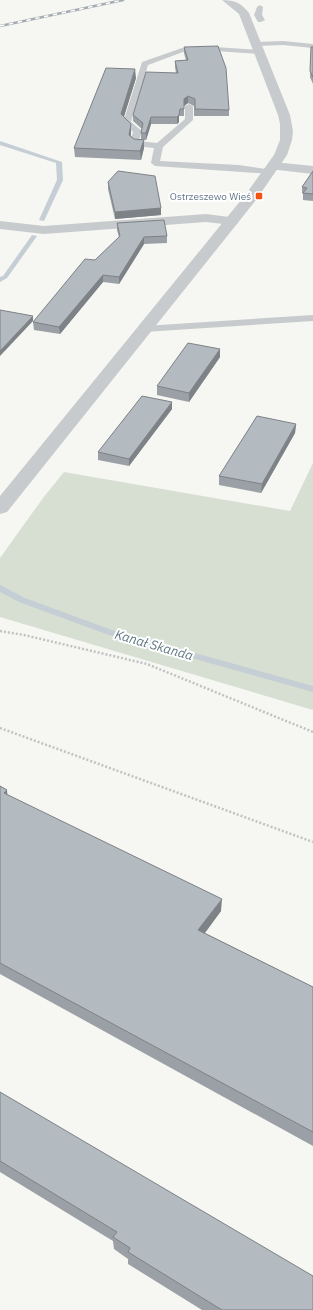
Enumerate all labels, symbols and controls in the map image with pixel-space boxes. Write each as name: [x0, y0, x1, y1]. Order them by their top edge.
place label: Ostrzeszewo Wieś: [170, 190, 251, 203]
marker: Ostrzeszewo Wieś: [254, 191, 264, 201]
water label: Kanał Skanda: [113, 626, 195, 664]

